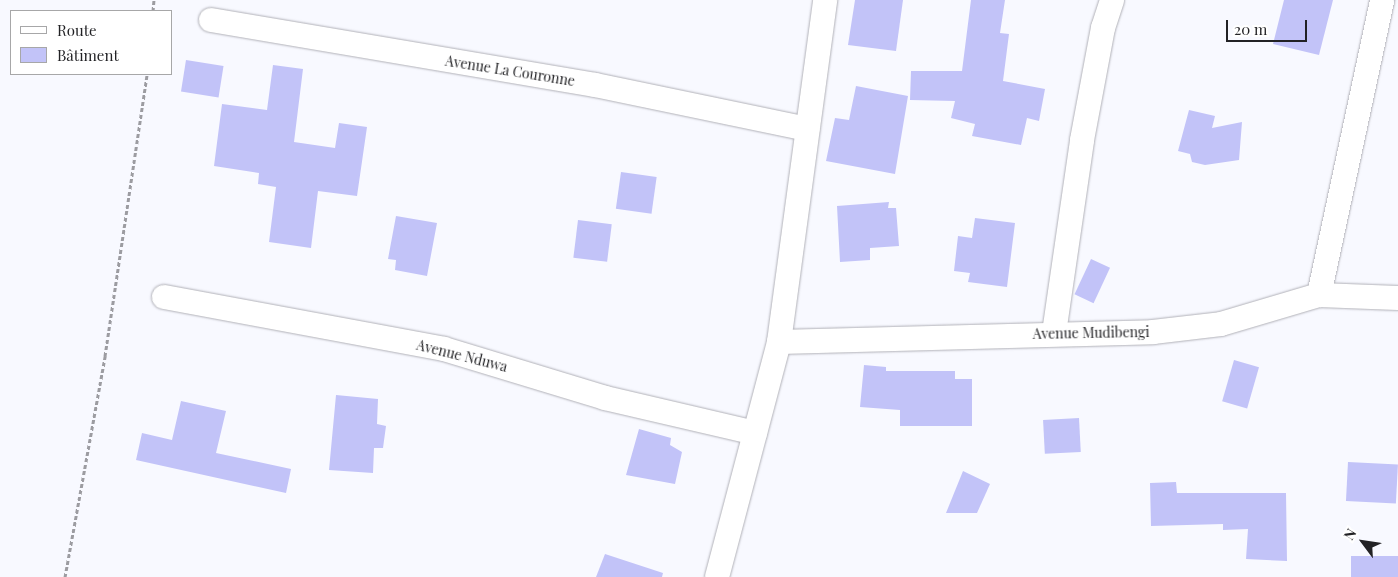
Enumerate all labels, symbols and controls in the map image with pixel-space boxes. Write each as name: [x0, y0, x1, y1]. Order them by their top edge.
legend: [10, 10, 172, 75]
scale bar: [1228, 10, 1309, 42]
text: 20 m: [1234, 19, 1267, 39]
text: Route: [57, 20, 97, 40]
text: Bâtiment: [57, 45, 119, 65]
street label: Avenue La Couronne: [444, 52, 576, 90]
street label: Avenue Mudibengi: [1032, 324, 1150, 342]
street label: Avenue Nduwa: [415, 337, 509, 375]
north arrow: [1338, 517, 1388, 567]
text: N: [1339, 525, 1360, 543]

